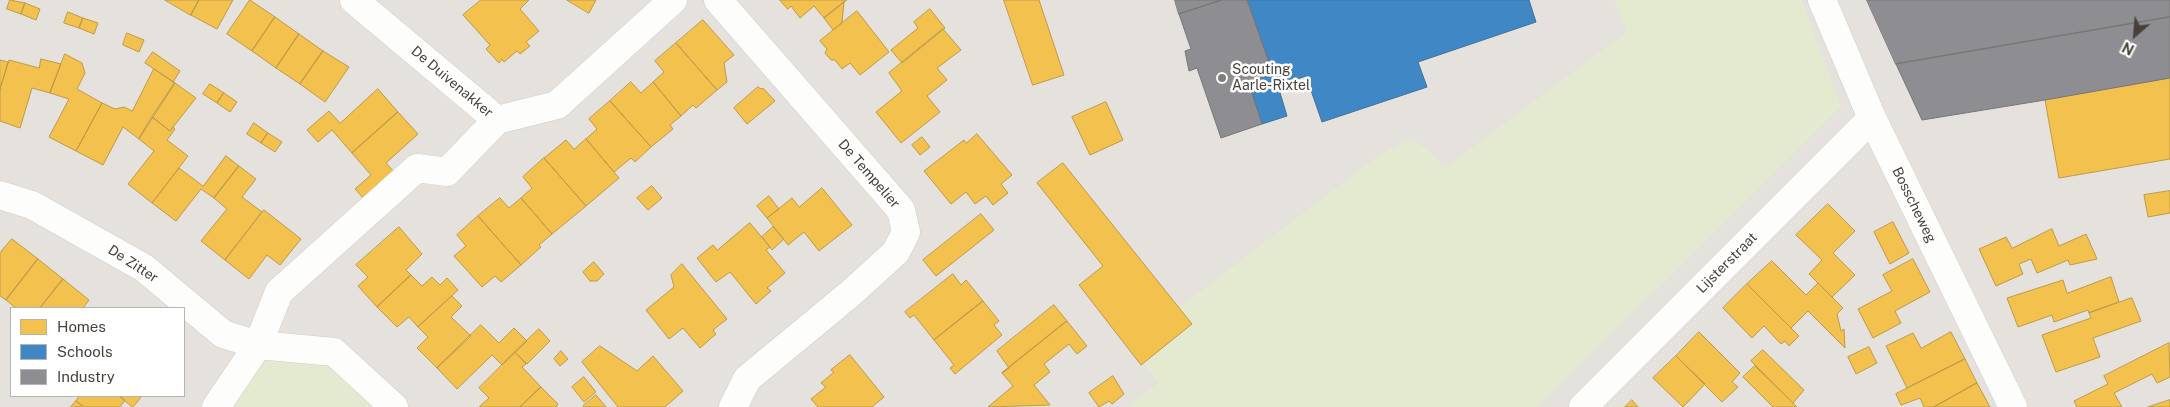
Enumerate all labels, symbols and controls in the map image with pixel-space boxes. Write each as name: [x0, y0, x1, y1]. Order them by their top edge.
north arrow: [2110, 10, 2160, 60]
text: N: [2120, 39, 2137, 58]
street label: De Duivenakker: [408, 43, 496, 121]
place label: Scouting Aarle-Rixtel: [1232, 62, 1310, 94]
marker: Scouting Aarle-Rixtel: [1216, 72, 1228, 84]
street label: De Tempelier: [835, 136, 903, 212]
street label: Bosscheweg: [1888, 164, 1940, 246]
street label: Lijsterstraat: [1693, 229, 1761, 297]
street label: De Zitter: [105, 242, 161, 286]
legend: [10, 307, 185, 397]
text: Homes: [57, 318, 106, 335]
text: Schools: [57, 343, 113, 360]
text: Industry: [57, 368, 115, 385]

